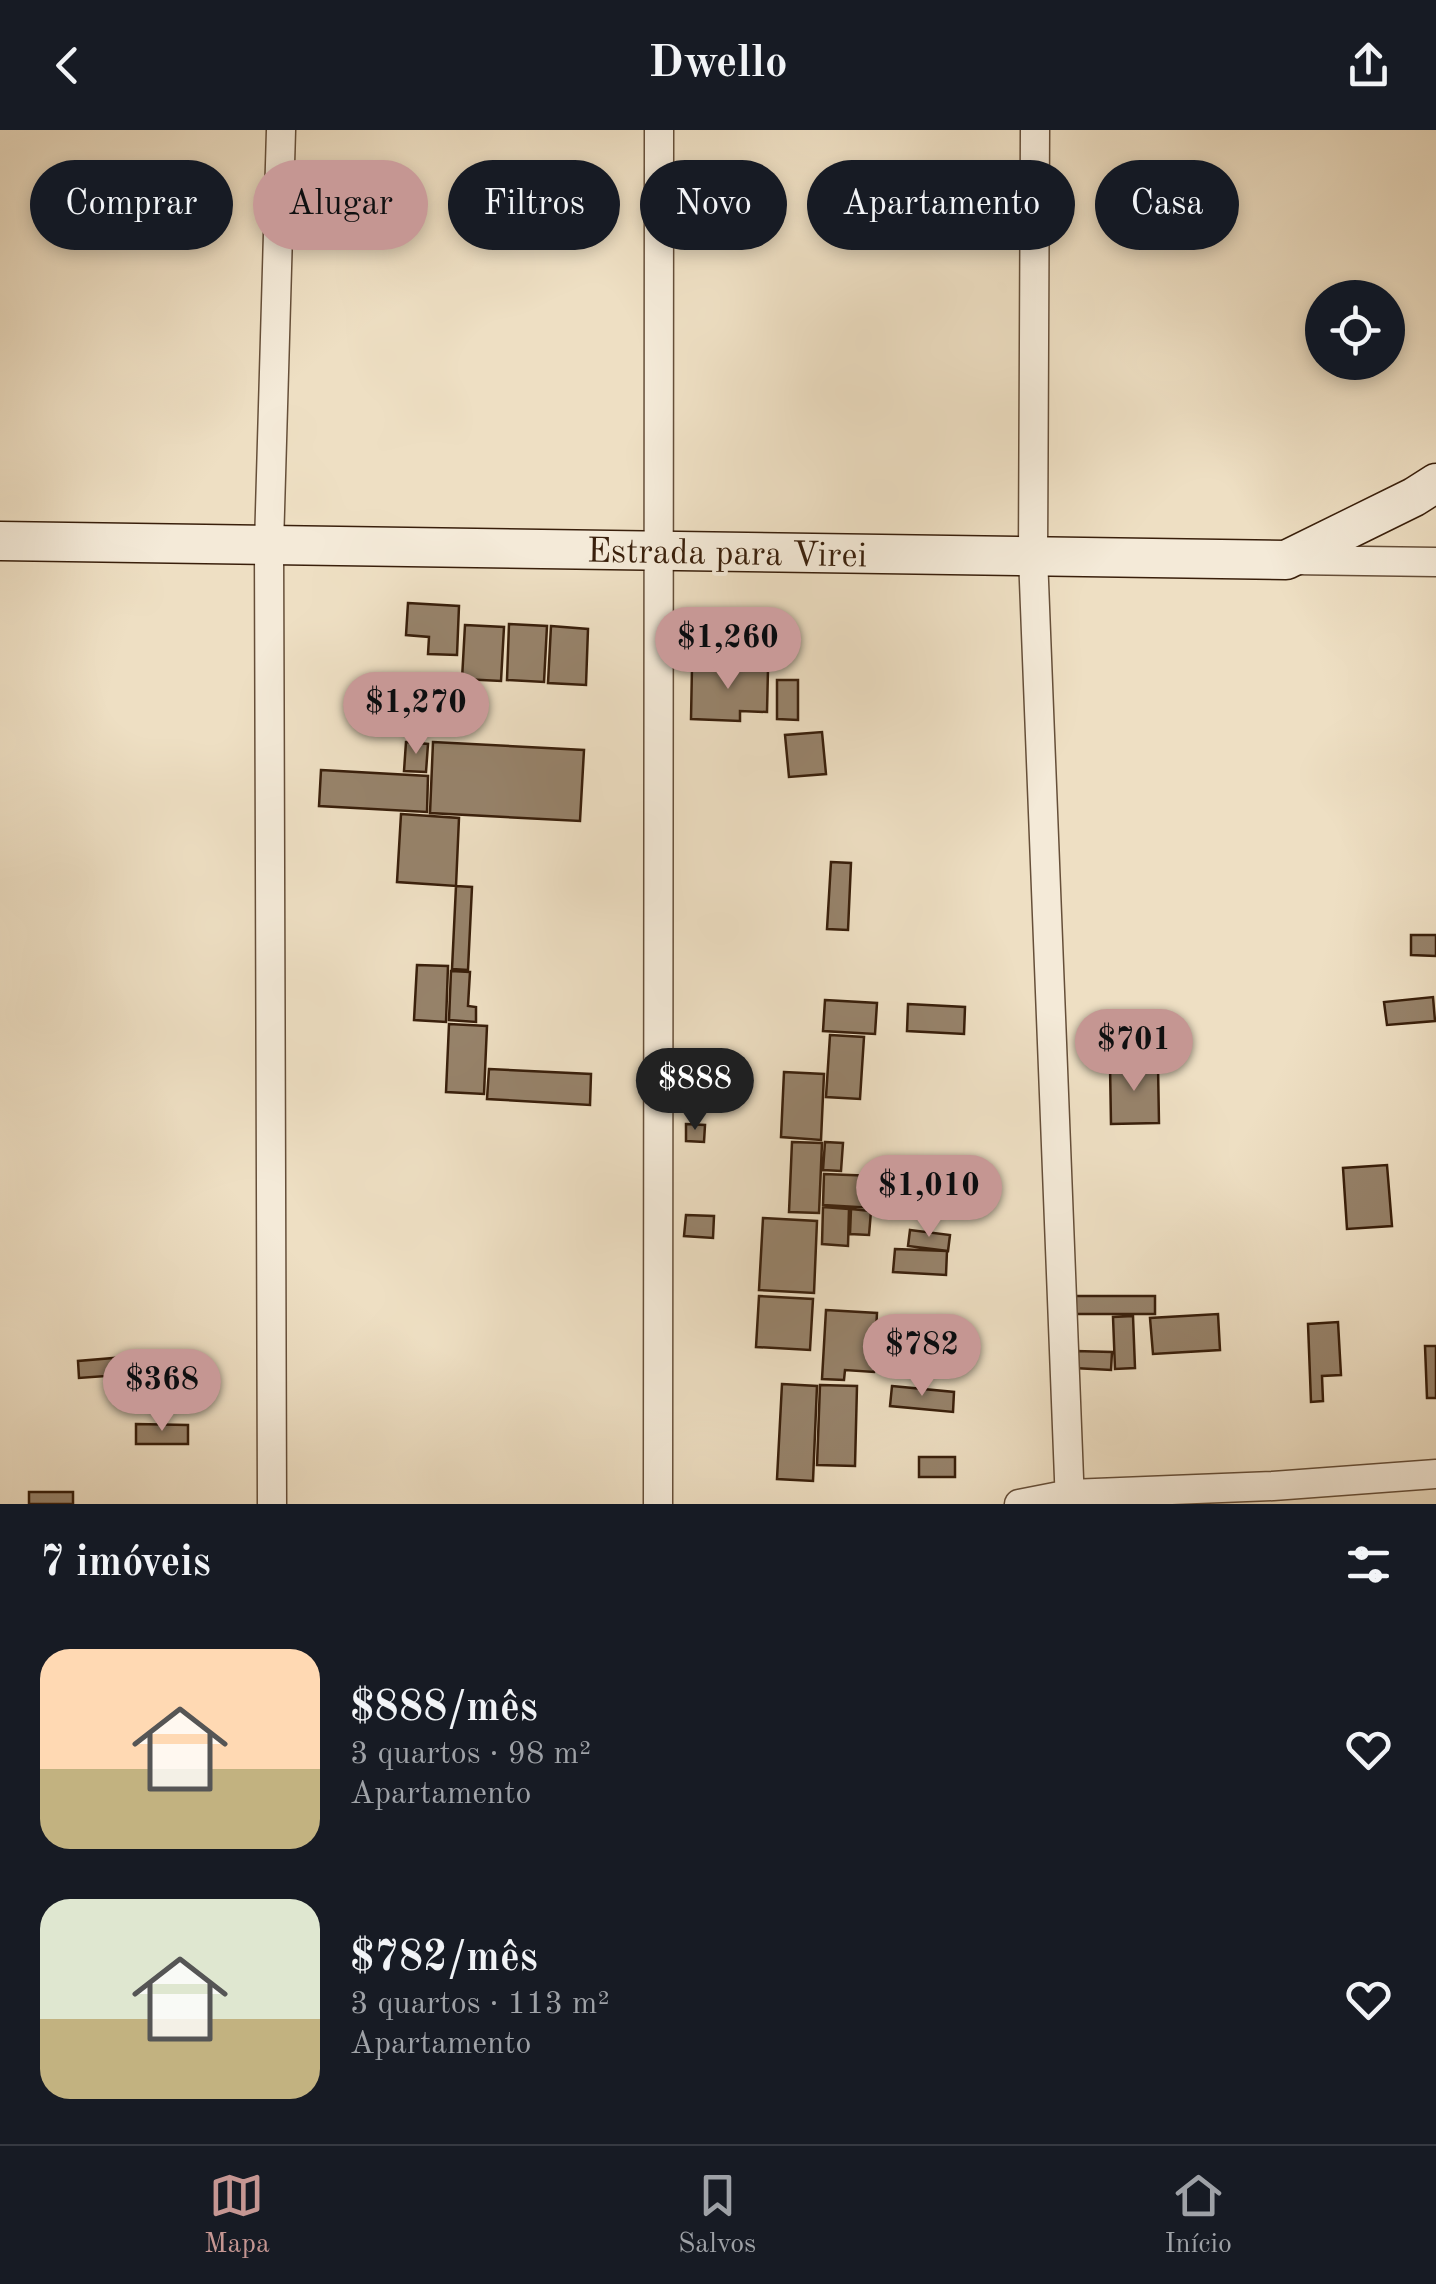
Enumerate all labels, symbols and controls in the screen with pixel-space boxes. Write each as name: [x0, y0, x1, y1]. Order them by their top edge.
icon: back: [40, 38, 95, 93]
icon: share: [1341, 38, 1396, 93]
text: Dwello: [648, 42, 788, 87]
chip: Comprar: [30, 160, 233, 250]
chip: Alugar: [253, 160, 428, 250]
chip: Filtros: [448, 160, 620, 250]
chip: Novo: [640, 160, 787, 250]
chip: Apartamento: [807, 160, 1075, 250]
chip: Casa: [1095, 160, 1239, 250]
map controls: [1305, 280, 1405, 380]
button: locate: [1305, 280, 1405, 380]
street label: Estrada para Virei: [587, 535, 867, 574]
pin: $1,260: [647, 607, 809, 692]
text: $1,260: [677, 623, 779, 655]
pin: $1,270: [335, 672, 497, 757]
text: $1,270: [365, 688, 467, 720]
pin: $701: [1075, 1009, 1193, 1094]
text: $701: [1097, 1025, 1171, 1057]
pin: $888: [636, 1048, 754, 1133]
text: $888: [658, 1064, 732, 1096]
pin: $1,010: [848, 1155, 1010, 1240]
text: $1,010: [878, 1171, 980, 1203]
pin: $782: [863, 1314, 981, 1399]
text: $782: [885, 1330, 959, 1362]
pin: $368: [103, 1349, 221, 1434]
text: $368: [125, 1365, 199, 1397]
icon: filters: [1341, 1537, 1396, 1592]
text: 7 imóveis: [40, 1543, 211, 1585]
text: $888/mês: [350, 1688, 538, 1730]
icon: home: [120, 1689, 240, 1809]
icon: heart: [1341, 1722, 1396, 1777]
text: 3 quartos · 98 m²: [350, 1739, 591, 1771]
text: Apartamento: [350, 1779, 531, 1811]
text: $782/mês: [350, 1938, 538, 1980]
icon: home: [120, 1939, 240, 2059]
icon: heart: [1341, 1972, 1396, 2027]
text: 3 quartos · 113 m²: [350, 1989, 610, 2021]
text: Apartamento: [350, 2029, 531, 2061]
tab: Mapa: [204, 2168, 270, 2263]
tab: Salvos: [678, 2168, 756, 2263]
tab: Início: [1164, 2168, 1232, 2263]

